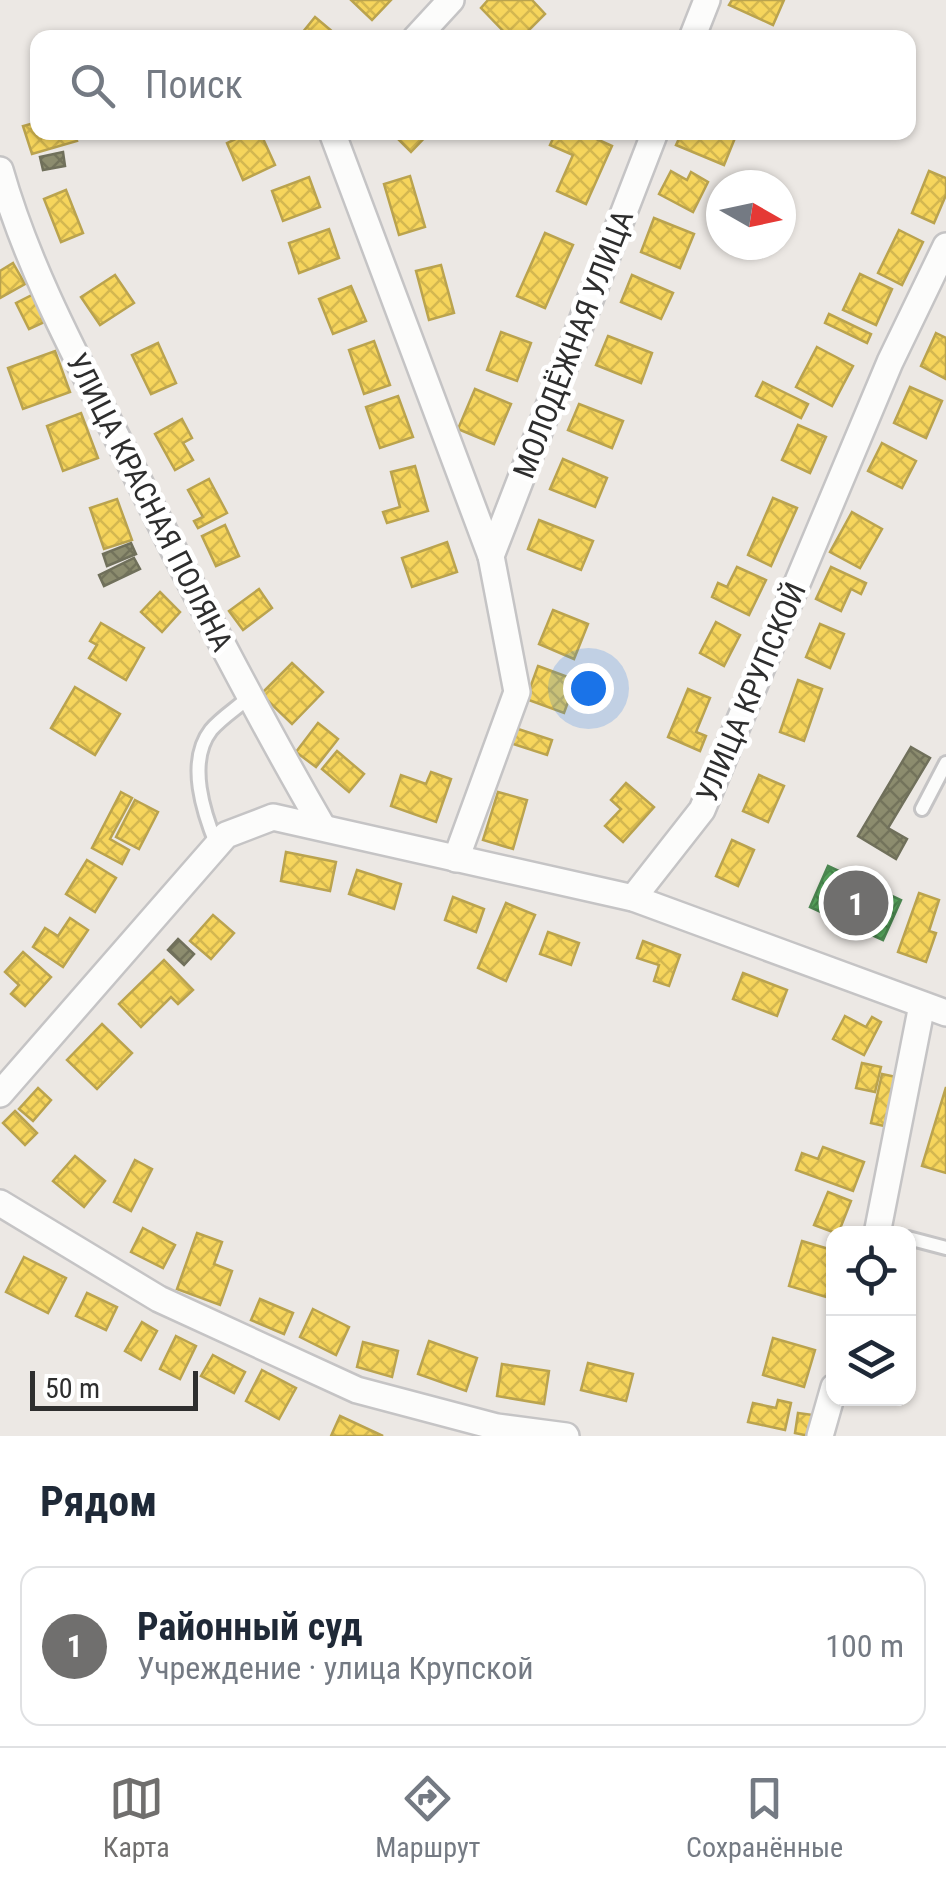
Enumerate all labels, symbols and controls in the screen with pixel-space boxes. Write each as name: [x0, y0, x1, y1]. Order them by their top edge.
search box: [30, 30, 916, 140]
icon: search: [65, 58, 120, 113]
text: Поиск: [145, 63, 243, 107]
north arrow: [706, 170, 796, 260]
street label: МОЛОДЁЖНАЯ УЛИЦА: [506, 205, 640, 483]
street label: УЛИЦА КРАСНАЯ ПОЛЯНА: [60, 347, 240, 657]
street label: УЛИЦА КРУПСКОЙ: [689, 577, 813, 807]
your location: [563, 663, 614, 714]
pin: 1: [824, 866, 888, 940]
map controls: [826, 1226, 916, 1406]
button: locate: [826, 1226, 916, 1316]
button: layers: [826, 1316, 916, 1406]
scale bar: [30, 1366, 198, 1410]
text: 50 m: [45, 1372, 100, 1405]
text: Рядом: [40, 1477, 157, 1526]
text: Районный суд: [137, 1605, 363, 1649]
text: 1: [66, 1627, 83, 1665]
text: 100 m: [825, 1627, 904, 1665]
text: Учреждение · улица Крупской: [137, 1649, 534, 1687]
tab: Карта: [103, 1771, 170, 1864]
tab: Маршрут: [375, 1771, 481, 1864]
tab: Сохранённые: [686, 1771, 843, 1864]

